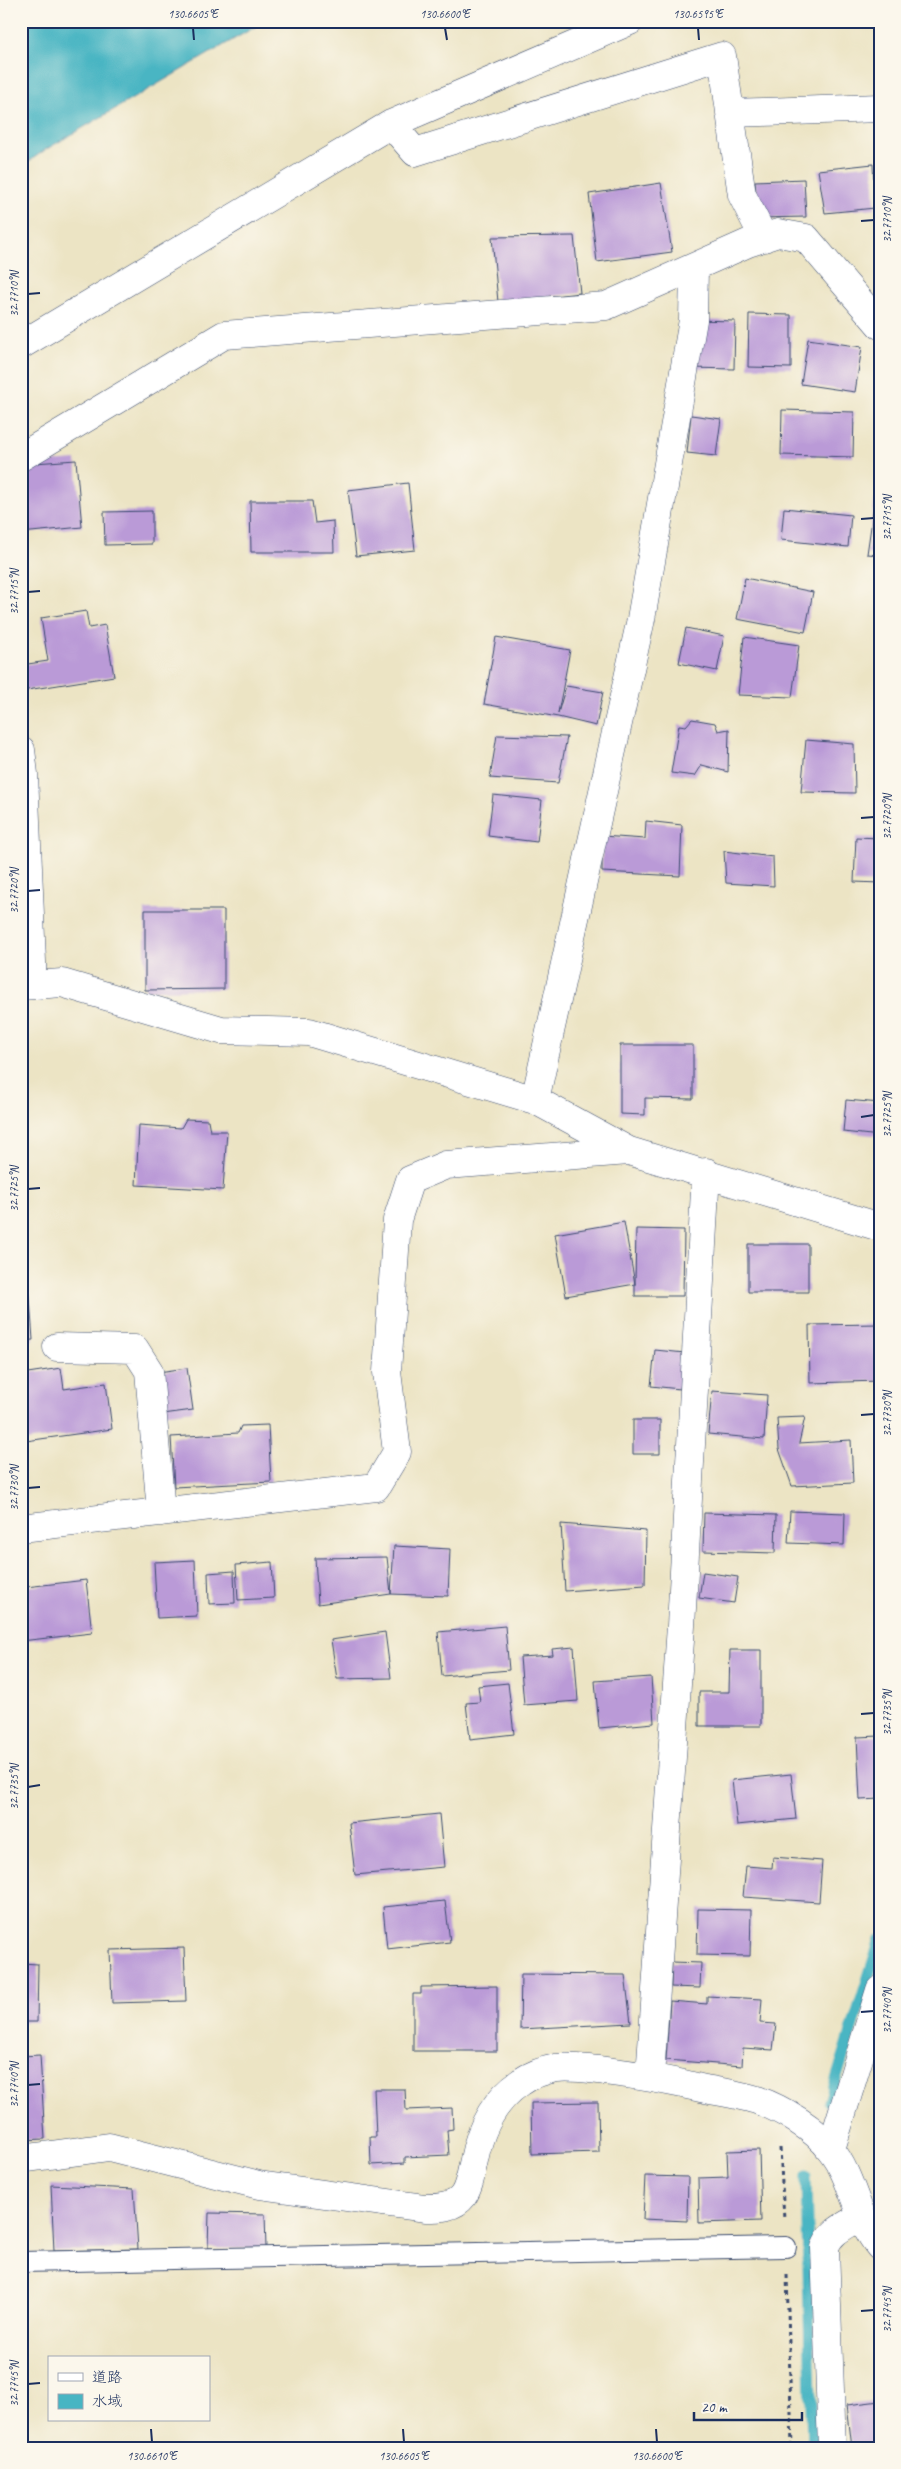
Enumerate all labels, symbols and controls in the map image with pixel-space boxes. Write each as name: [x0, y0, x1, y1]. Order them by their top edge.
text: 130.6605°E: [168, 6, 220, 22]
text: 130.6600°E: [420, 6, 472, 22]
text: 130.6595°E: [673, 6, 725, 22]
text: 32.7710°N: [879, 196, 895, 243]
text: 32.7710°N: [6, 270, 22, 317]
text: 32.7715°N: [879, 494, 895, 541]
text: 32.7715°N: [6, 568, 22, 615]
text: 32.7720°N: [879, 793, 895, 840]
text: 32.7720°N: [6, 867, 22, 914]
text: 32.7725°N: [879, 1091, 895, 1138]
text: 32.7725°N: [6, 1165, 22, 1212]
text: 32.7730°N: [879, 1390, 895, 1437]
text: 32.7730°N: [6, 1464, 22, 1511]
text: 32.7735°N: [879, 1689, 895, 1736]
text: 32.7735°N: [6, 1763, 22, 1810]
text: 32.7740°N: [879, 1987, 895, 2034]
text: 32.7740°N: [6, 2061, 22, 2108]
text: 32.7745°N: [879, 2286, 895, 2333]
legend: [48, 2356, 210, 2422]
text: 32.7745°N: [6, 2360, 22, 2407]
text: 道路: [92, 2368, 122, 2387]
scale bar: [694, 2389, 801, 2421]
text: 水域: [92, 2392, 122, 2411]
text: 20 m: [701, 2398, 728, 2417]
text: 130.6610°E: [127, 2448, 179, 2464]
text: 130.6605°E: [379, 2448, 431, 2464]
text: 130.6600°E: [632, 2448, 684, 2464]

